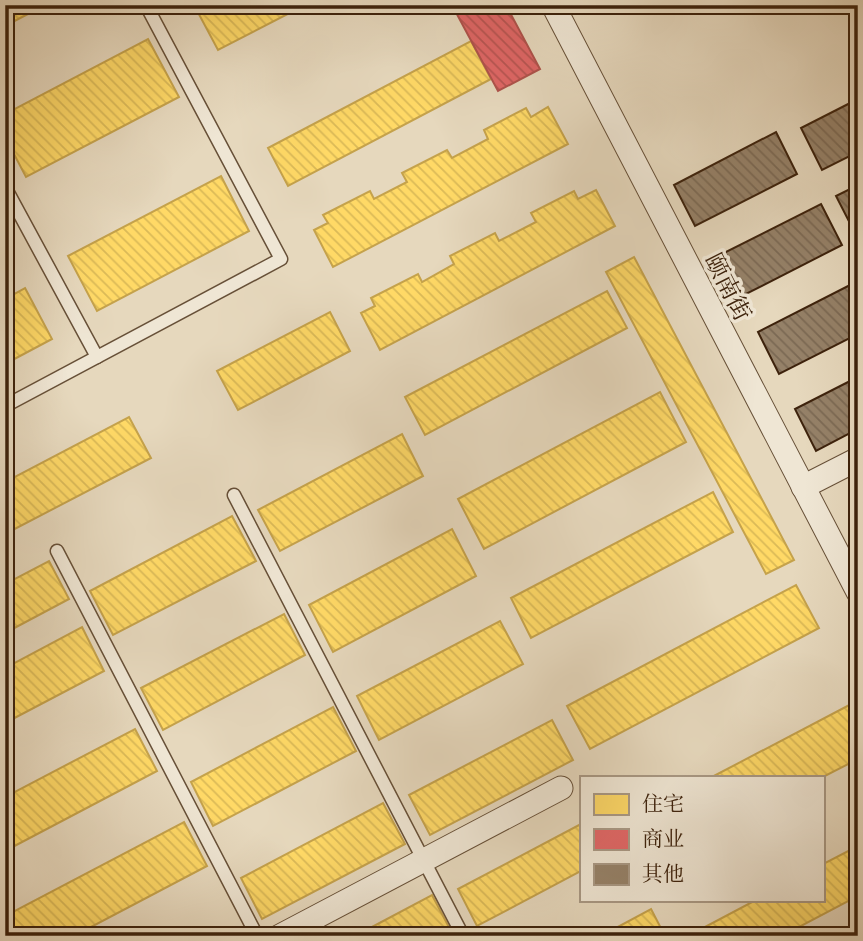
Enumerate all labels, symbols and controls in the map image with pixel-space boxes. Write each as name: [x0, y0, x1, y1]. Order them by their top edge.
street label: 颐南街: [697, 249, 757, 326]
legend: [580, 776, 824, 902]
text: 住宅: [642, 792, 684, 818]
text: 商业: [642, 827, 684, 853]
text: 其他: [642, 862, 684, 888]

